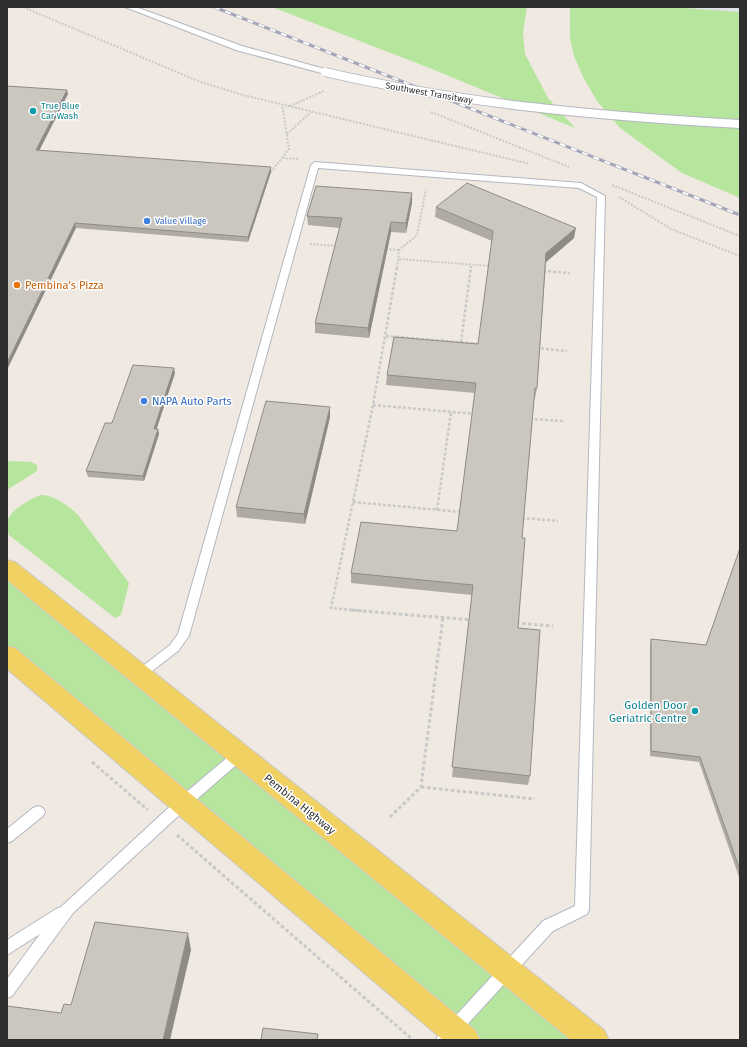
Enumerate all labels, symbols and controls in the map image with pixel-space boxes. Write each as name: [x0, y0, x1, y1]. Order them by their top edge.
street label: Southwest Transitway: [385, 80, 474, 106]
place label: True Blue Car Wash: [41, 101, 80, 121]
marker: True Blue Car Wash: [28, 106, 38, 116]
marker: Value Village: [142, 216, 152, 226]
place label: Value Village: [155, 216, 207, 226]
place label: Pembina’s Pizza: [25, 279, 104, 292]
marker: Pembina’s Pizza: [12, 280, 22, 290]
place label: NAPA Auto Parts: [152, 395, 232, 408]
marker: NAPA Auto Parts: [139, 396, 149, 406]
place label: Golden Door Geriatric Centre: [609, 699, 688, 725]
marker: Golden Door Geriatric Centre: [690, 706, 700, 716]
street label: Pembina Highway: [261, 772, 339, 838]

